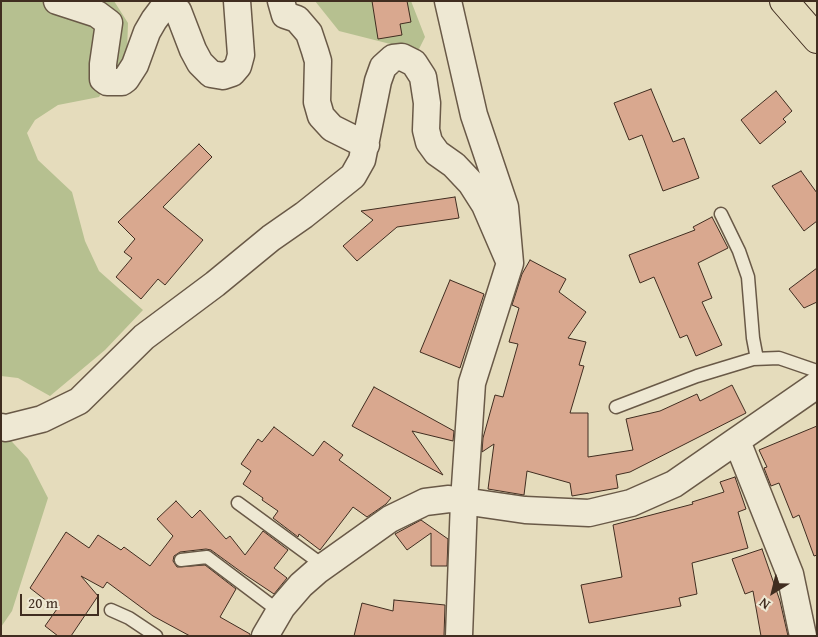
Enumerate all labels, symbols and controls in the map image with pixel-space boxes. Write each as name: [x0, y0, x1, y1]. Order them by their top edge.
north arrow: [748, 567, 798, 617]
scale bar: [22, 584, 101, 616]
text: 20 m: [28, 592, 58, 613]
text: N: [755, 593, 774, 615]

